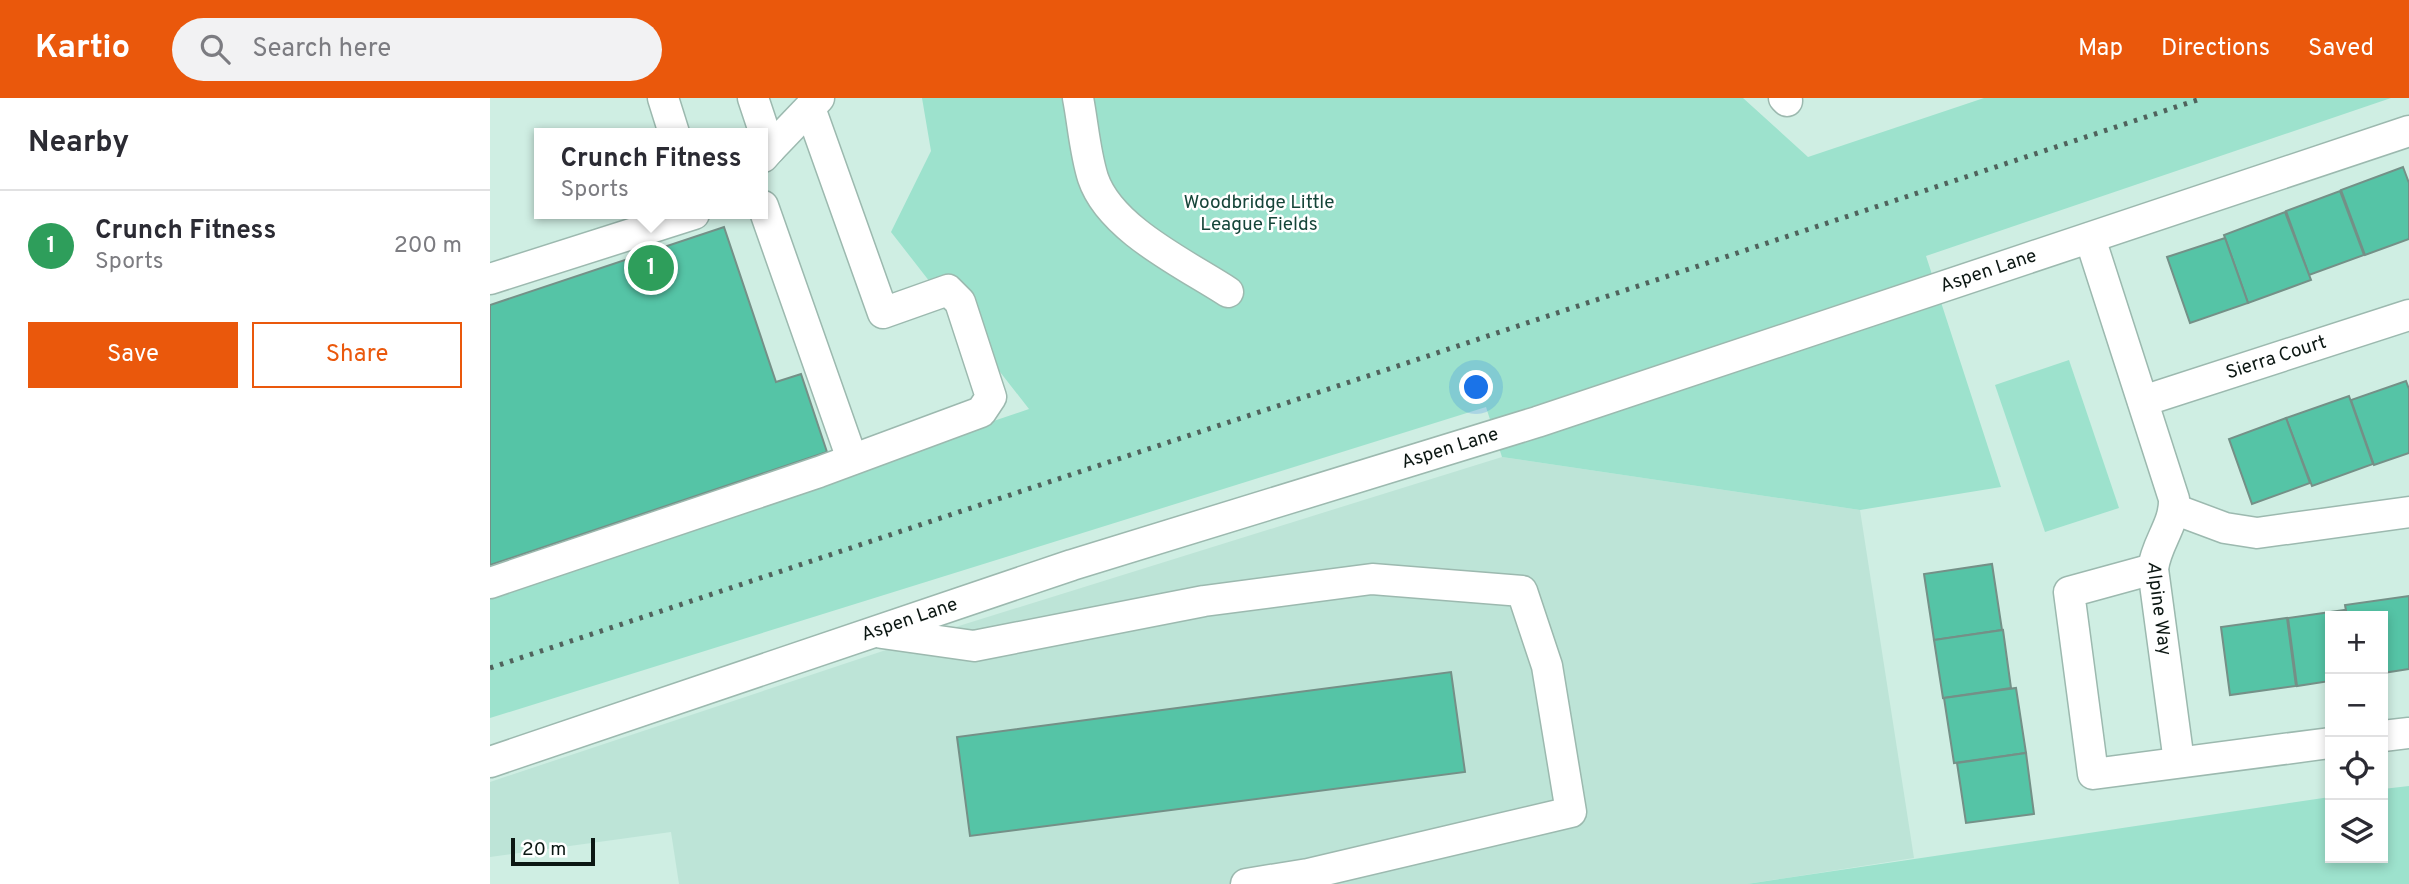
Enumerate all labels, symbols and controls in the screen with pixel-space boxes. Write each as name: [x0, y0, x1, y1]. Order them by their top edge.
search box: [172, 18, 662, 81]
text: Kartio: [35, 28, 130, 70]
icon: search: [196, 30, 234, 68]
text: Search here: [252, 33, 391, 66]
text: Map: [2078, 34, 2123, 64]
text: Directions: [2161, 34, 2270, 64]
text: Saved: [2308, 34, 2374, 64]
text: Nearby: [28, 125, 129, 162]
popup: [534, 128, 768, 219]
text: Crunch Fitness: [560, 143, 742, 176]
text: Sports: [560, 176, 629, 205]
park label: Woodbridge Little League Fields: [1183, 191, 1335, 237]
text: Crunch Fitness: [95, 215, 276, 248]
text: 1: [46, 232, 56, 261]
text: 200 m: [394, 232, 462, 261]
pin: 1: [628, 242, 674, 294]
street label: Aspen Lane: [1937, 244, 2040, 299]
text: Sports: [95, 248, 163, 277]
button: Save: [28, 322, 238, 388]
button: Share: [252, 322, 462, 388]
street label: Sierra Court: [2223, 330, 2329, 385]
your location: [1459, 370, 1493, 404]
street label: Aspen Lane: [1399, 422, 1502, 475]
street label: Alpine Way: [2140, 561, 2177, 657]
street label: Aspen Lane: [858, 592, 961, 647]
map controls: [2325, 611, 2388, 863]
button: +: [2325, 611, 2388, 674]
button: −: [2325, 674, 2388, 737]
button: locate: [2325, 737, 2388, 800]
button: layers: [2325, 800, 2388, 863]
scale bar: [511, 835, 595, 867]
text: 20 m: [522, 838, 566, 862]

